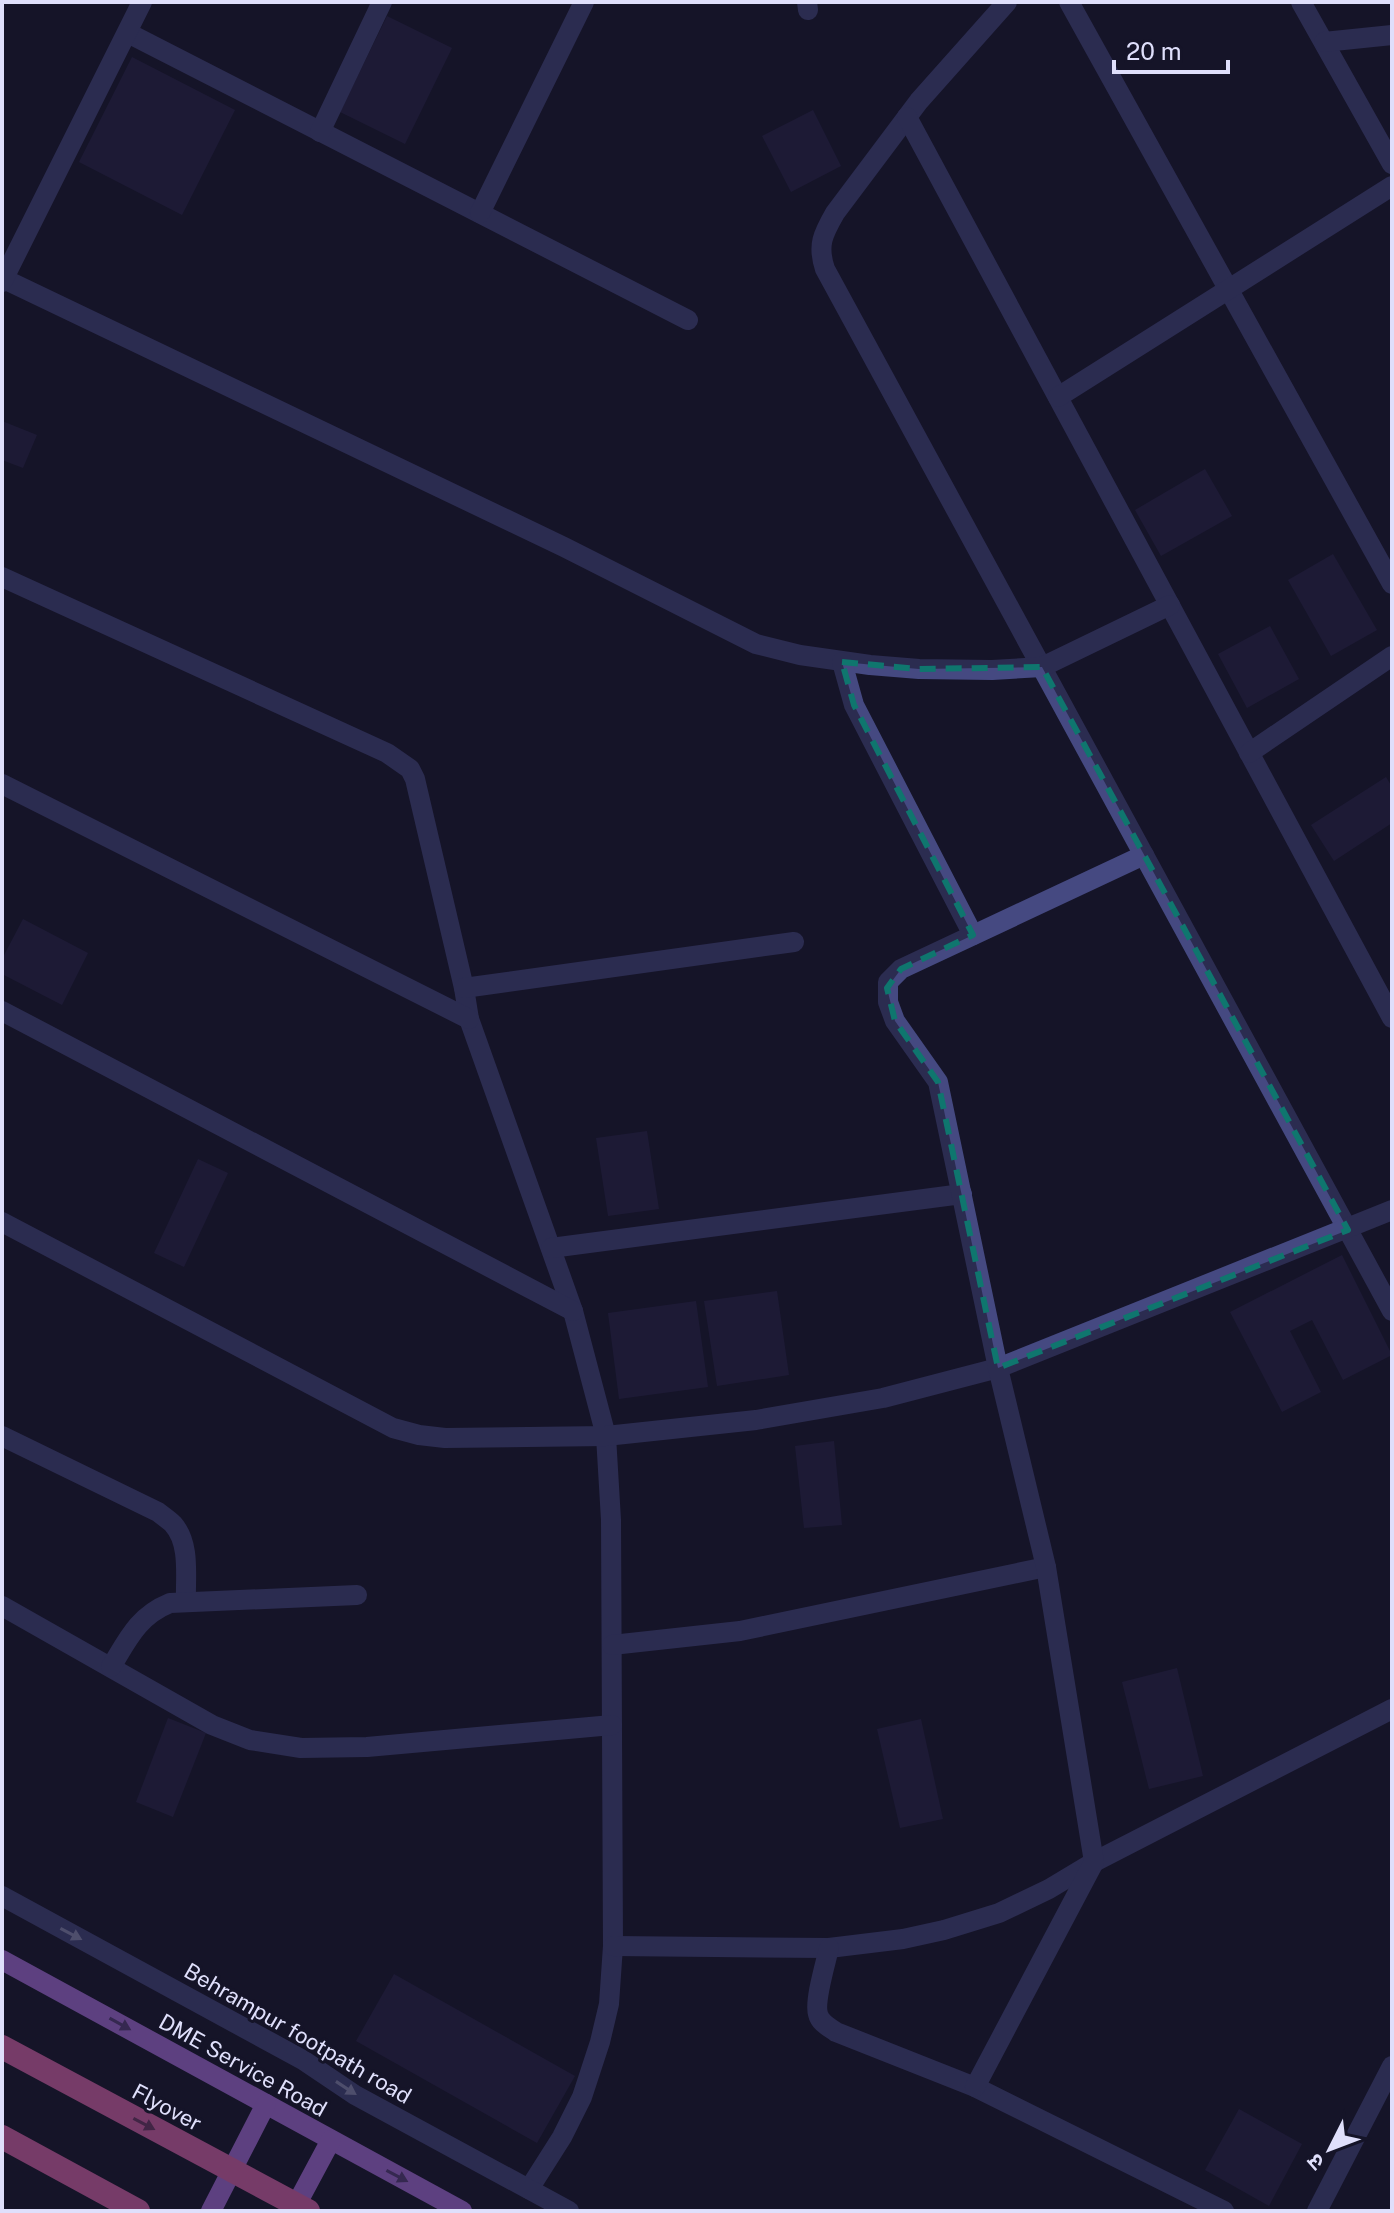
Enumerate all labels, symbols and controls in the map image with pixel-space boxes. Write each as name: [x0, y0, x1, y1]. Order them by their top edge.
scale bar: [1114, 24, 1228, 74]
text: 20 m: [1126, 37, 1182, 65]
one-way arrow: [59, 1927, 82, 1940]
street label: Behrampur footpath road: [180, 1957, 416, 2109]
street label: DME Service Road: [154, 2008, 332, 2122]
one-way arrow: [108, 2018, 131, 2031]
street label: Flyover: [128, 2078, 206, 2136]
one-way arrow: [335, 2081, 357, 2095]
north arrow: [1290, 2109, 1370, 2189]
one-way arrow: [133, 2117, 156, 2131]
text: उ: [1300, 2148, 1329, 2176]
one-way arrow: [386, 2168, 408, 2182]

